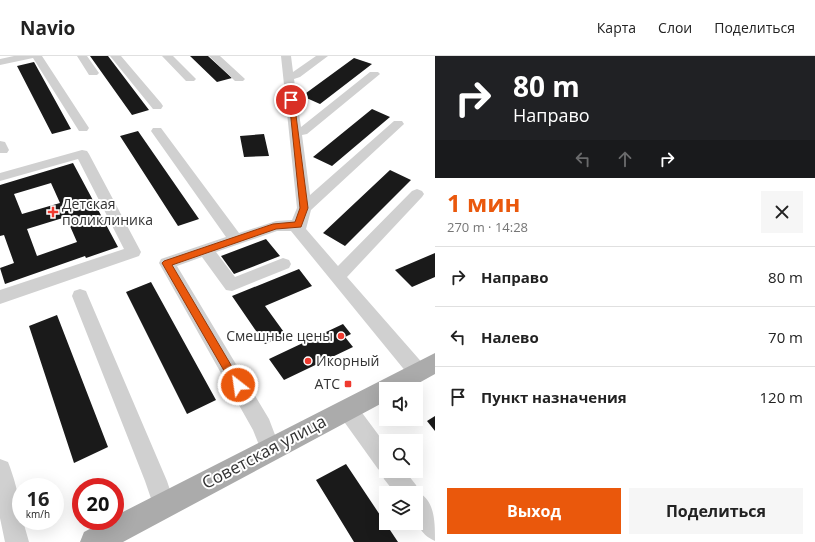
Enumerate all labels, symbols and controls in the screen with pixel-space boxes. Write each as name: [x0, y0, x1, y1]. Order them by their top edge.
text: Navio: [20, 15, 75, 41]
text: Карта: [597, 18, 636, 37]
text: Слои: [658, 18, 692, 37]
text: Поделиться: [714, 18, 795, 37]
text: 80 m: [513, 67, 580, 105]
icon: right: [447, 72, 499, 124]
pin: [274, 83, 308, 117]
icon: arrive: [280, 89, 302, 111]
text: Направо: [513, 103, 590, 127]
icon: left: [572, 148, 594, 170]
icon: ahead: [614, 148, 636, 170]
icon: right: [656, 148, 678, 170]
text: 1 мин: [447, 186, 520, 219]
button: close: [761, 191, 803, 233]
place label: Детская поликлиника: [62, 194, 153, 229]
marker: Детская поликлиника: [47, 206, 59, 218]
text: 270 m · 14:28: [447, 218, 528, 236]
icon: right: [447, 266, 469, 288]
text: Направо: [481, 267, 549, 287]
text: 80 m: [768, 267, 803, 287]
place label: Смешные цены: [226, 326, 333, 345]
icon: left: [447, 326, 469, 348]
text: Налево: [481, 327, 539, 347]
text: 70 m: [768, 327, 803, 347]
marker: Смешные цены: [336, 331, 346, 341]
place label: Икорный: [316, 351, 379, 370]
marker: Икорный: [303, 356, 313, 366]
position arrow: [217, 364, 259, 406]
place label: АТС: [315, 374, 340, 393]
marker: АТС: [343, 379, 353, 389]
map controls: [379, 382, 423, 530]
button: sound: [379, 382, 423, 426]
icon: arrive: [447, 386, 469, 408]
text: Пункт назначения: [481, 387, 627, 407]
text: 120 m: [759, 387, 803, 407]
street label: Советская улица: [198, 409, 330, 494]
button: search: [379, 434, 423, 478]
speed limit sign: 20: [72, 478, 124, 530]
text: 16: [27, 485, 49, 512]
button: layers: [379, 486, 423, 530]
button: Выход: [447, 488, 621, 534]
button: Поделиться: [629, 488, 803, 534]
text: km/h: [26, 507, 50, 521]

